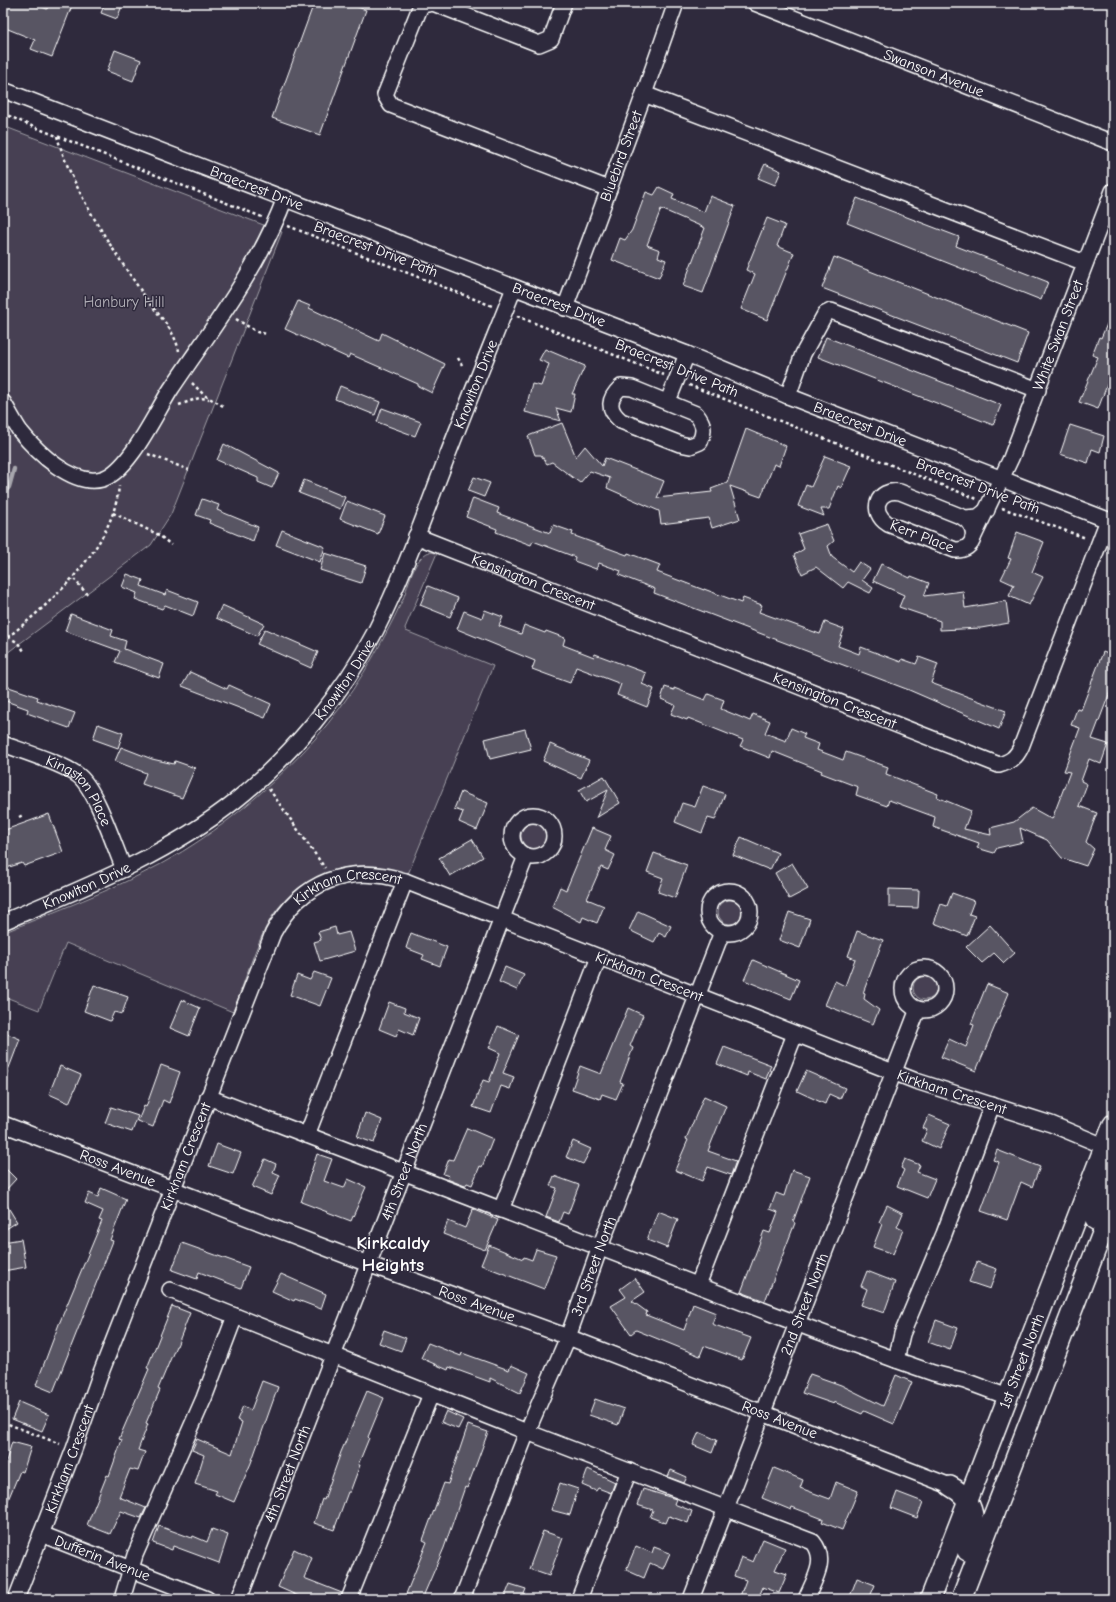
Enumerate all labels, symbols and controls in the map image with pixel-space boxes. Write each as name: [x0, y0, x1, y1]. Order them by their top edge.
street label: Swanson Avenue: [881, 45, 987, 101]
street label: Bluebird Street: [596, 108, 646, 204]
street label: Braecrest Drive: [208, 162, 306, 214]
street label: Braecrest Drive Path: [311, 217, 441, 281]
street label: White Swan Street: [1029, 277, 1087, 393]
street label: Braecrest Drive: [510, 278, 609, 331]
park label: Hanbury Hill: [83, 293, 165, 311]
street label: Braecrest Drive Path: [613, 335, 741, 401]
street label: Knowlton Drive: [450, 337, 501, 431]
street label: Braecrest Drive: [811, 398, 910, 450]
street label: Braecrest Drive Path: [913, 454, 1043, 518]
street label: Kerr Place: [887, 516, 957, 557]
street label: Kensington Crescent: [469, 550, 598, 615]
street label: Knowlton Drive: [311, 635, 379, 724]
street label: Kensington Crescent: [771, 668, 900, 733]
street label: Kingston Place: [43, 751, 115, 829]
street label: Knowlton Drive: [40, 858, 134, 913]
street label: Kirkham Crescent: [289, 865, 405, 909]
street label: Kirkham Crescent: [593, 947, 706, 1006]
street label: Kirkham Crescent: [894, 1065, 1010, 1119]
street label: Kirkham Crescent: [156, 1099, 215, 1213]
street label: 4th Street North: [377, 1120, 431, 1223]
street label: Ross Avenue: [77, 1145, 159, 1191]
street label: 3rd Street North: [567, 1214, 620, 1318]
district label: Kirkcaldy Heights: [356, 1232, 430, 1276]
street label: 2nd Street North: [777, 1251, 832, 1358]
street label: Ross Avenue: [436, 1282, 518, 1326]
street label: 1st Street North: [995, 1311, 1048, 1411]
street label: Ross Avenue: [739, 1397, 821, 1443]
street label: Kirkham Crescent: [41, 1402, 98, 1516]
street label: 4th Street North: [260, 1423, 314, 1525]
street label: Dufferin Avenue: [52, 1531, 153, 1585]

